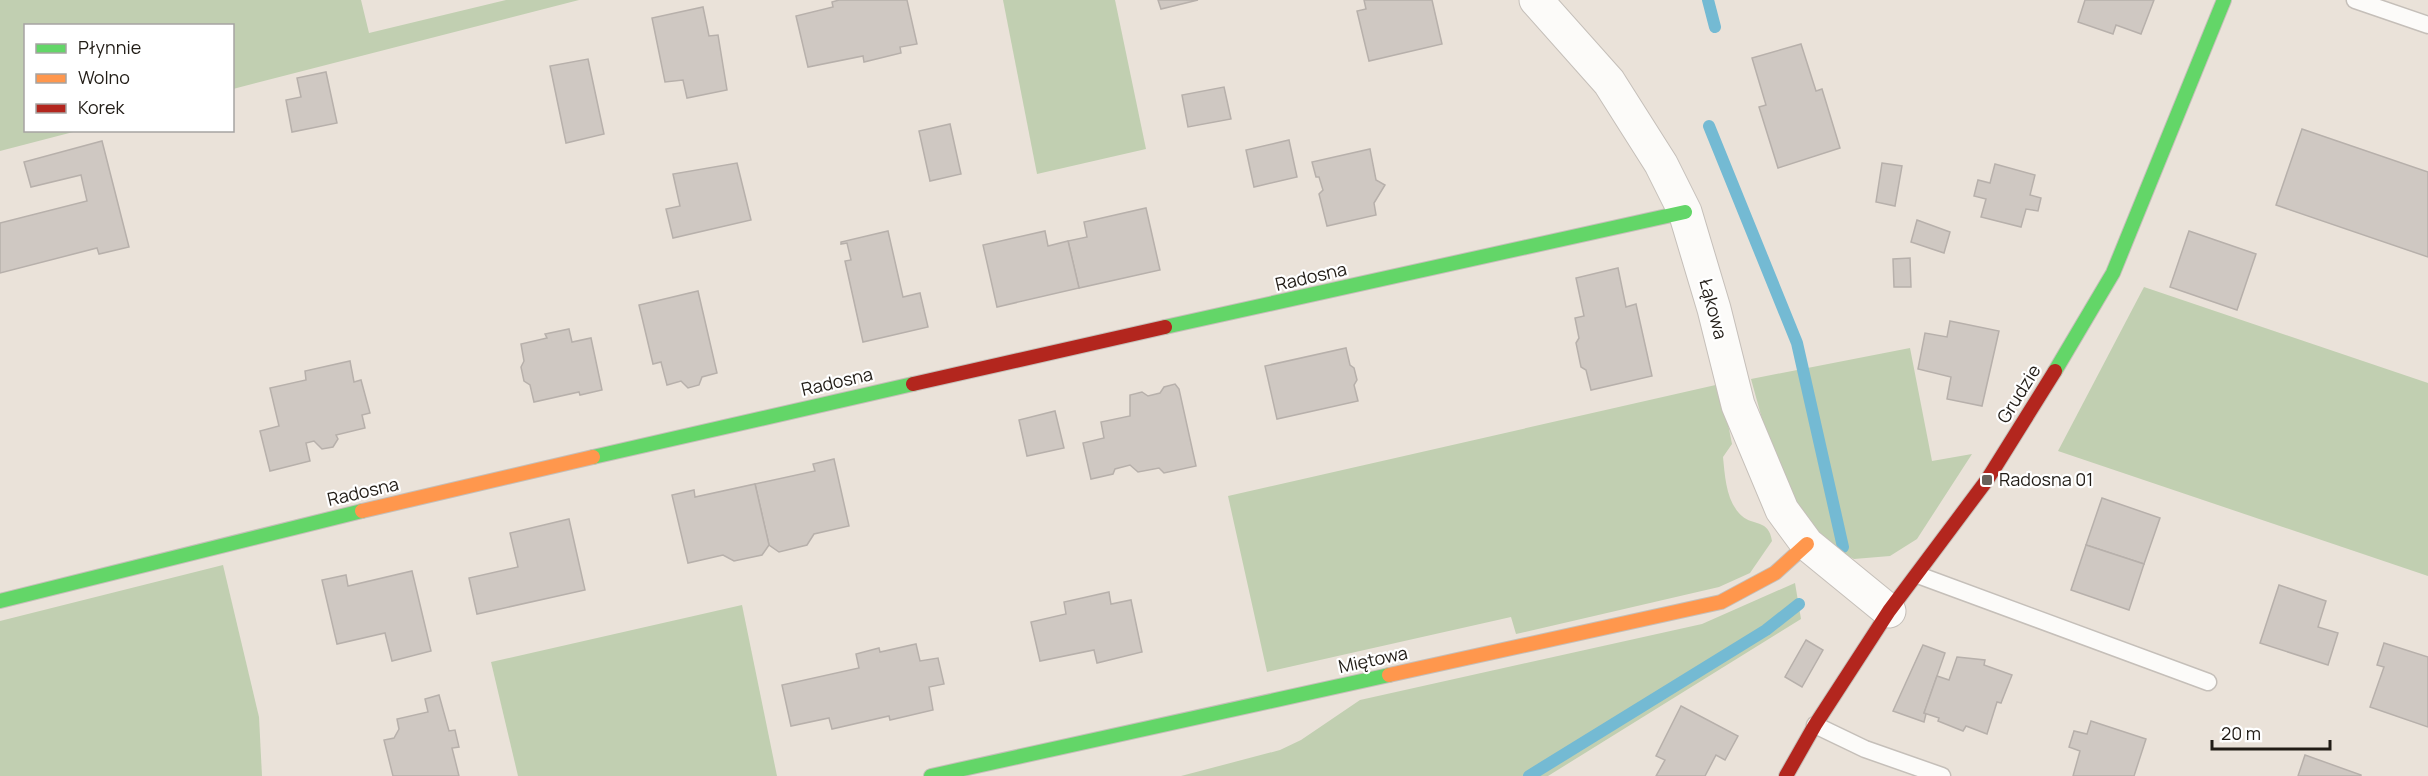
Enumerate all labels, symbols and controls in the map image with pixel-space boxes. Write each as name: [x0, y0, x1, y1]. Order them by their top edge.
legend: [24, 24, 234, 132]
text: Płynnie: [78, 35, 141, 59]
text: Wolno: [78, 65, 130, 89]
text: Korek: [78, 95, 125, 119]
street label: Radosna: [1273, 256, 1349, 296]
street label: Łąkowa: [1694, 276, 1734, 342]
street label: Grudzie: [1991, 360, 2045, 427]
street label: Radosna: [799, 361, 875, 401]
place label: Radosna 01: [1999, 467, 2093, 491]
street label: Radosna: [325, 471, 401, 511]
marker: Radosna 01: [1980, 473, 1994, 487]
street label: Miętowa: [1336, 640, 1410, 678]
scale bar: [2212, 713, 2330, 751]
text: 20 m: [2221, 721, 2261, 745]

